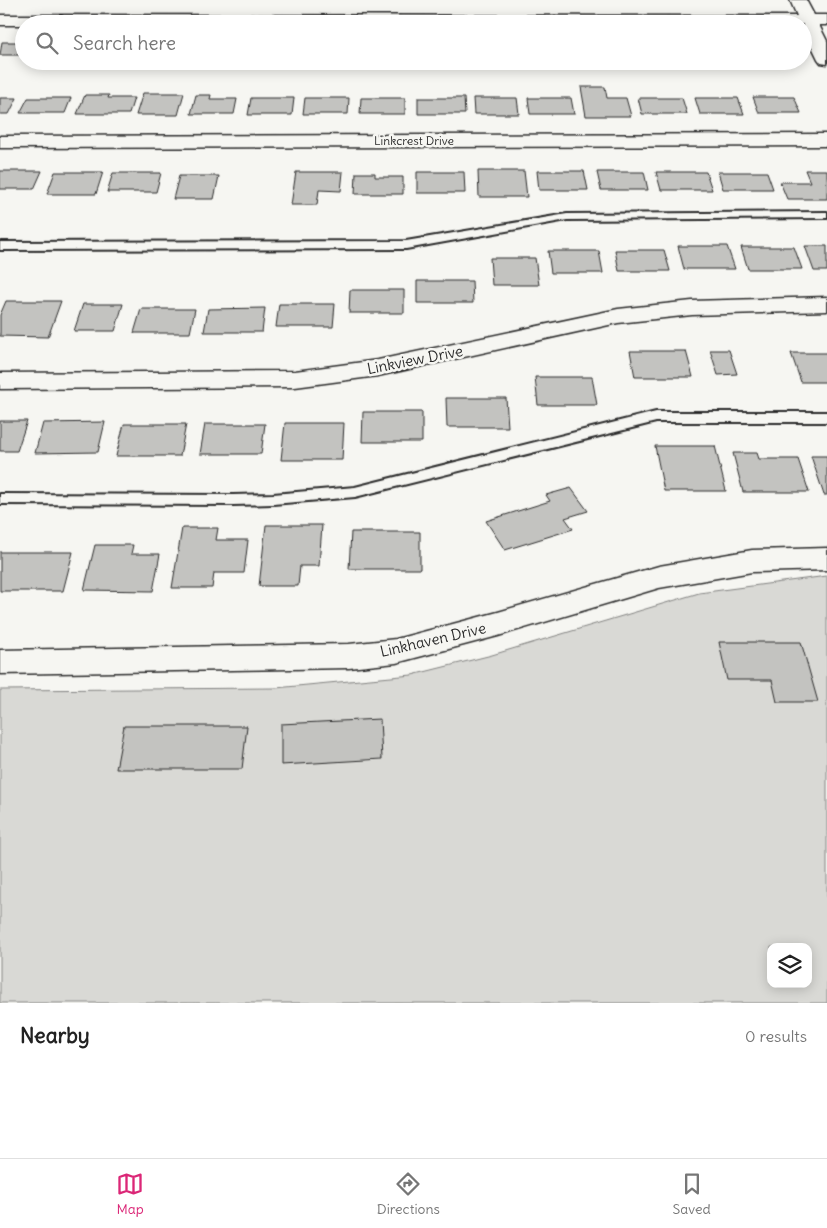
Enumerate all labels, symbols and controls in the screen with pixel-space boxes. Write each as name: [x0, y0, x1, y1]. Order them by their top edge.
search box: [15, 15, 812, 70]
icon: search: [33, 29, 61, 57]
text: Search here: [73, 31, 176, 55]
street label: Linkcrest Drive: [374, 133, 454, 148]
street label: Linkview Drive: [365, 341, 465, 378]
street label: Linkhaven Drive: [378, 618, 488, 661]
map controls: [767, 943, 812, 988]
button: layers: [767, 943, 812, 988]
text: Nearby: [20, 1022, 90, 1049]
text: 0 results: [745, 1026, 807, 1046]
tab: Map: [116, 1170, 144, 1218]
tab: Directions: [377, 1170, 440, 1218]
tab: Saved: [672, 1170, 711, 1218]

